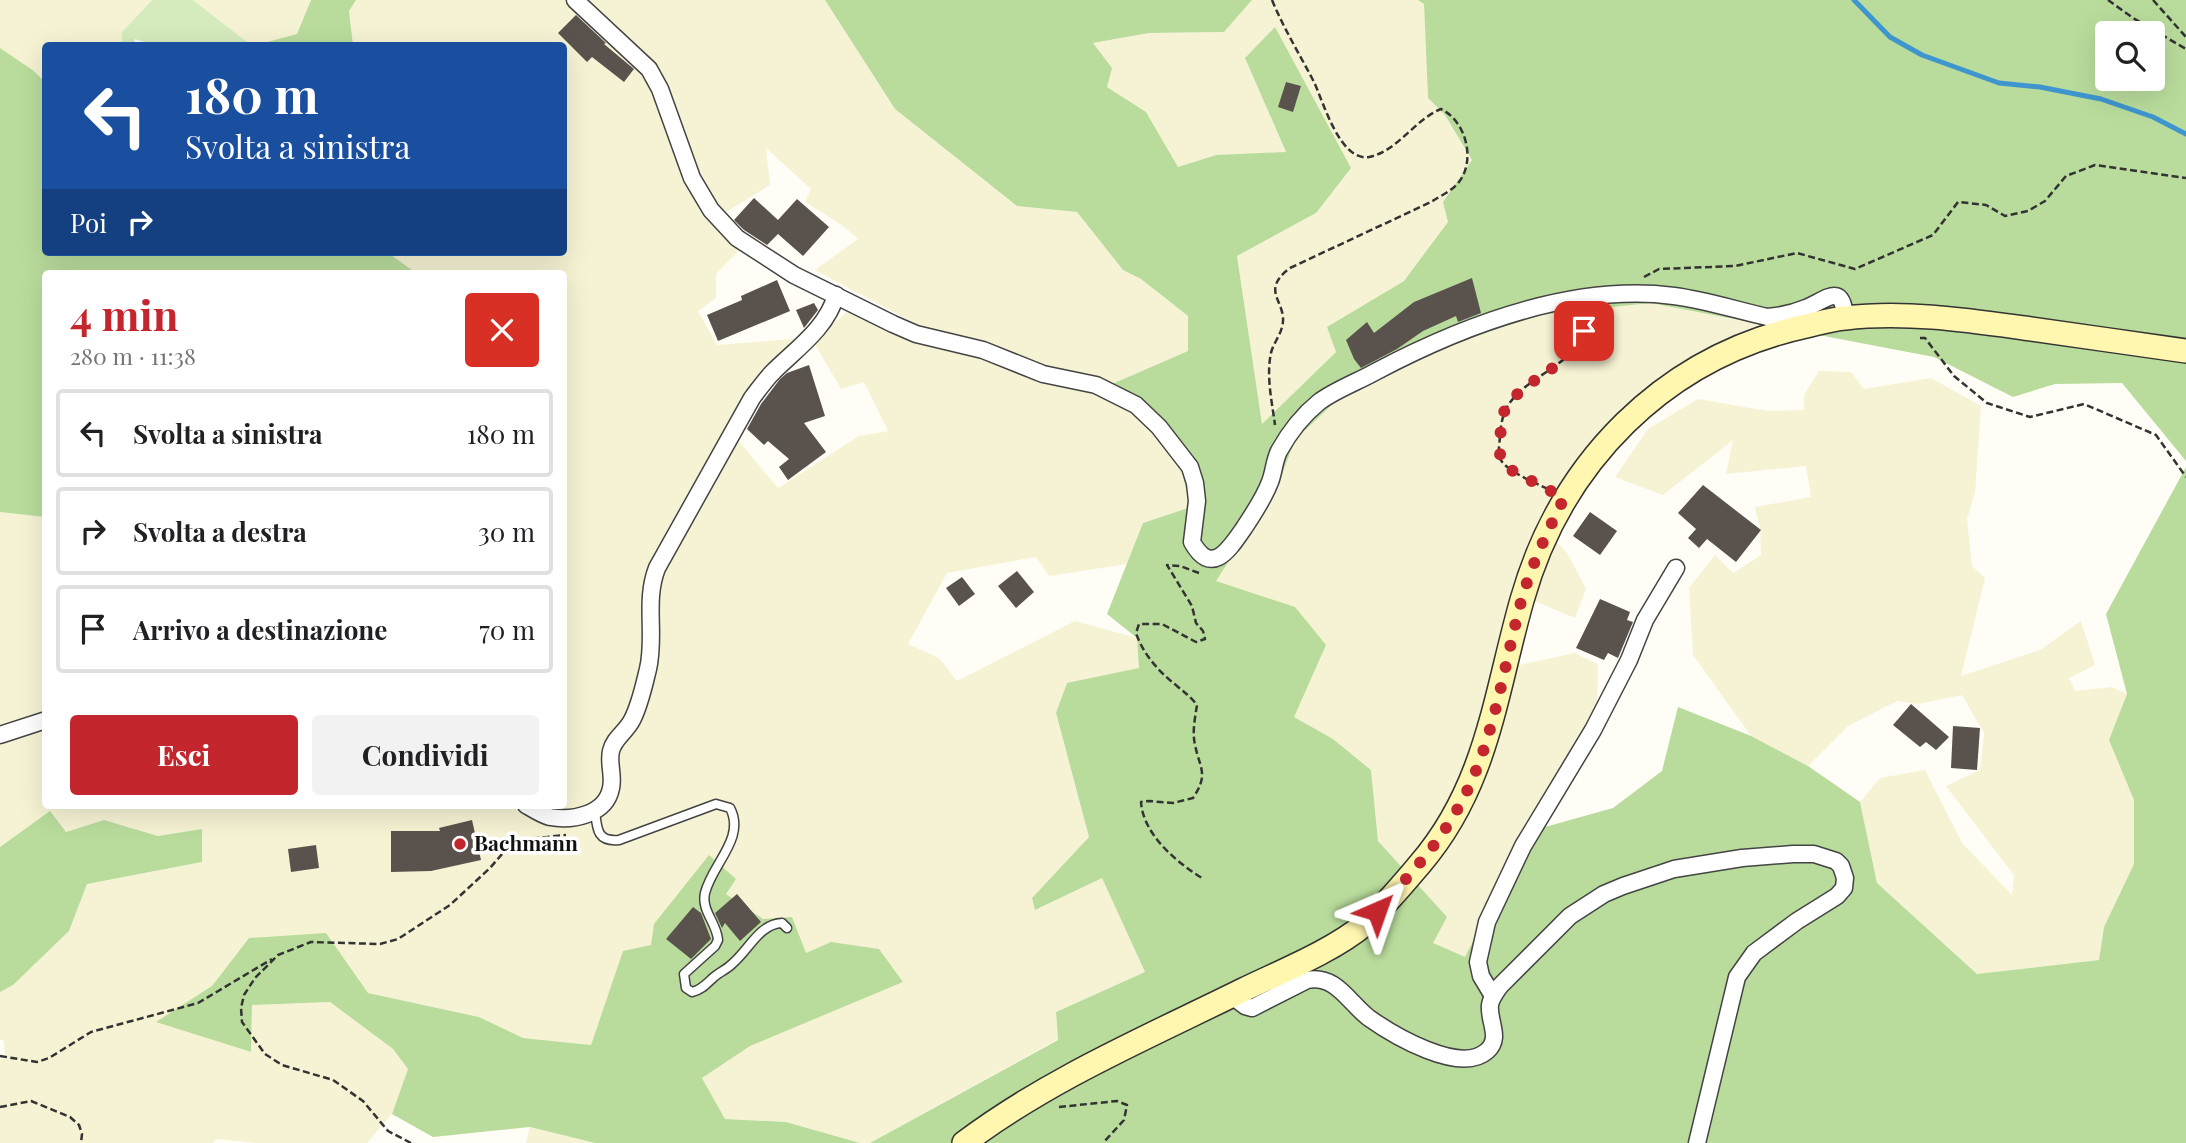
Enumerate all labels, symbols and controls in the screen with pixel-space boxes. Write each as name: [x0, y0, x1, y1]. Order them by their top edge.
map controls: [2095, 21, 2165, 91]
button: search: [2095, 21, 2165, 91]
text: 180 m: [185, 61, 319, 126]
icon: left: [70, 70, 161, 161]
text: Svolta a sinistra: [185, 124, 410, 167]
icon: right: [121, 203, 159, 241]
text: Poi: [70, 205, 107, 240]
text: 4 min: [70, 286, 179, 342]
button: close: [465, 293, 539, 367]
pin: [1554, 301, 1614, 361]
icon: arrive: [1565, 312, 1603, 350]
text: 280 m · 11:38: [70, 340, 196, 371]
icon: left: [74, 414, 112, 452]
text: Svolta a sinistra: [133, 416, 322, 451]
text: 180 m: [467, 416, 535, 451]
icon: right: [74, 512, 112, 550]
text: Svolta a destra: [133, 514, 307, 549]
text: 30 m: [478, 514, 535, 549]
icon: arrive: [74, 610, 112, 648]
text: Arrivo a destinazione: [133, 612, 387, 647]
text: 70 m: [479, 612, 535, 647]
button: Esci: [70, 715, 298, 795]
button: Condividi: [312, 715, 539, 795]
place label: Bachmann: [474, 828, 578, 856]
marker: Bachmann: [452, 836, 468, 852]
position arrow: [1340, 874, 1414, 948]

